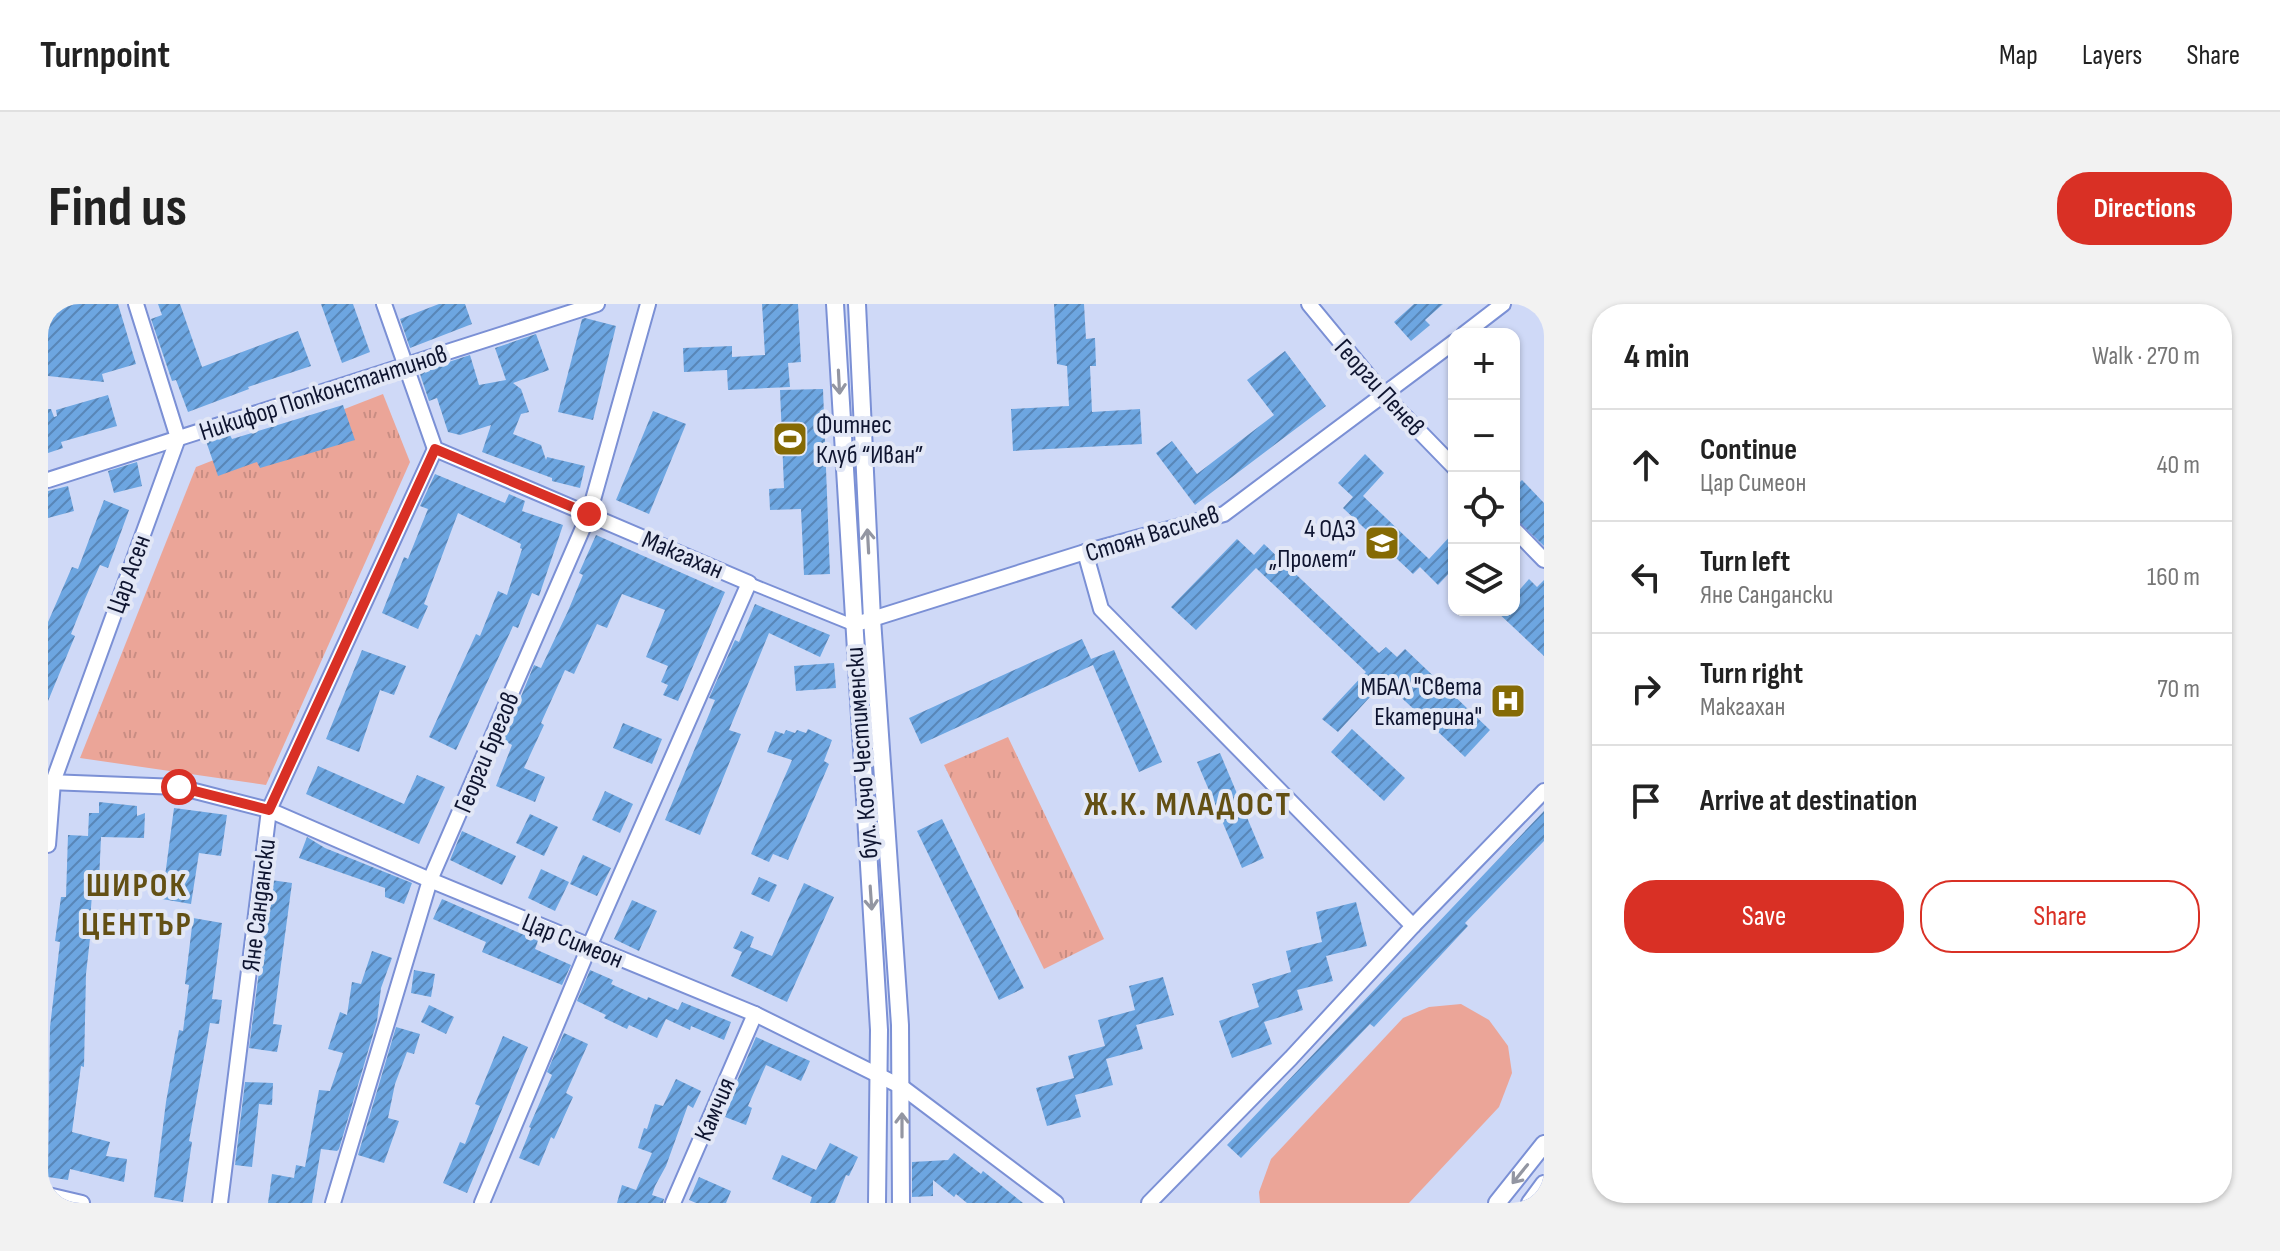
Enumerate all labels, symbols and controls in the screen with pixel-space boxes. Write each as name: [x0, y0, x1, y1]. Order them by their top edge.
text: Turnpoint: [40, 33, 170, 78]
text: Map: [1999, 39, 2038, 72]
text: Layers: [2082, 39, 2142, 72]
text: Share: [2186, 39, 2240, 72]
button: Directions: [2057, 172, 2232, 245]
text: Find us: [48, 175, 187, 242]
map controls: [1448, 328, 1520, 616]
button: +: [1448, 328, 1520, 400]
street label: Георги Пенев: [1327, 333, 1431, 443]
text: 4 min: [1624, 336, 1690, 377]
street label: Никифор Попконстантинов: [196, 339, 451, 448]
text: Walk · 270 m: [2092, 341, 2200, 372]
one-way arrow: [832, 368, 847, 395]
button: −: [1448, 400, 1520, 472]
place label: Фитнес Клуб “Иван”: [816, 410, 924, 471]
sports icon: Фитнес Клуб “Иван”: [771, 420, 809, 458]
text: Continue: [1700, 432, 1797, 468]
icon: ahead: [1624, 443, 1668, 487]
text: 40 m: [2157, 450, 2200, 481]
text: Цар Симеон: [1700, 468, 1806, 499]
button: locate: [1448, 472, 1520, 544]
route end: [571, 496, 607, 532]
street label: Стоян Василев: [1082, 499, 1223, 570]
place label: 4 ОДЗ „Пролет“: [1269, 514, 1356, 575]
street label: Макгахан: [637, 524, 728, 586]
school or university icon: 4 ОДЗ „Пролет“: [1363, 524, 1401, 562]
one-way arrow: [861, 528, 876, 555]
street label: Цар Асен: [101, 531, 158, 618]
button: layers: [1448, 544, 1520, 616]
text: Turn left: [1700, 544, 1790, 580]
icon: left: [1624, 555, 1668, 599]
text: 160 m: [2147, 562, 2200, 593]
text: Яне Сандански: [1700, 580, 1833, 611]
street label: бул. Кочо Честименски: [840, 646, 885, 860]
text: Turn right: [1700, 656, 1803, 692]
icon: right: [1624, 667, 1668, 711]
place label: МБАЛ "Света Екатерина": [1361, 672, 1482, 733]
text: 70 m: [2157, 674, 2200, 705]
hospital icon: МБАЛ "Света Екатерина": [1489, 682, 1527, 720]
street label: Георги Брегов: [448, 688, 527, 818]
text: Макгахан: [1700, 692, 1785, 723]
route start: [161, 769, 197, 805]
icon: arrive: [1624, 779, 1668, 823]
text: Arrive at destination: [1700, 783, 1917, 819]
district label: Ж.К. МЛАДОСТ: [1084, 784, 1292, 825]
street label: Яне Сандански: [236, 837, 283, 973]
district label: ШИРОК ЦЕНТЪР: [81, 865, 193, 945]
button: Save: [1624, 880, 1904, 953]
button: Share: [1920, 880, 2200, 953]
one-way arrow: [863, 884, 878, 911]
street label: Цар Симеон: [517, 907, 628, 976]
street label: Камчия: [688, 1073, 743, 1146]
one-way arrow: [894, 1112, 910, 1139]
one-way arrow: [1512, 1163, 1529, 1184]

